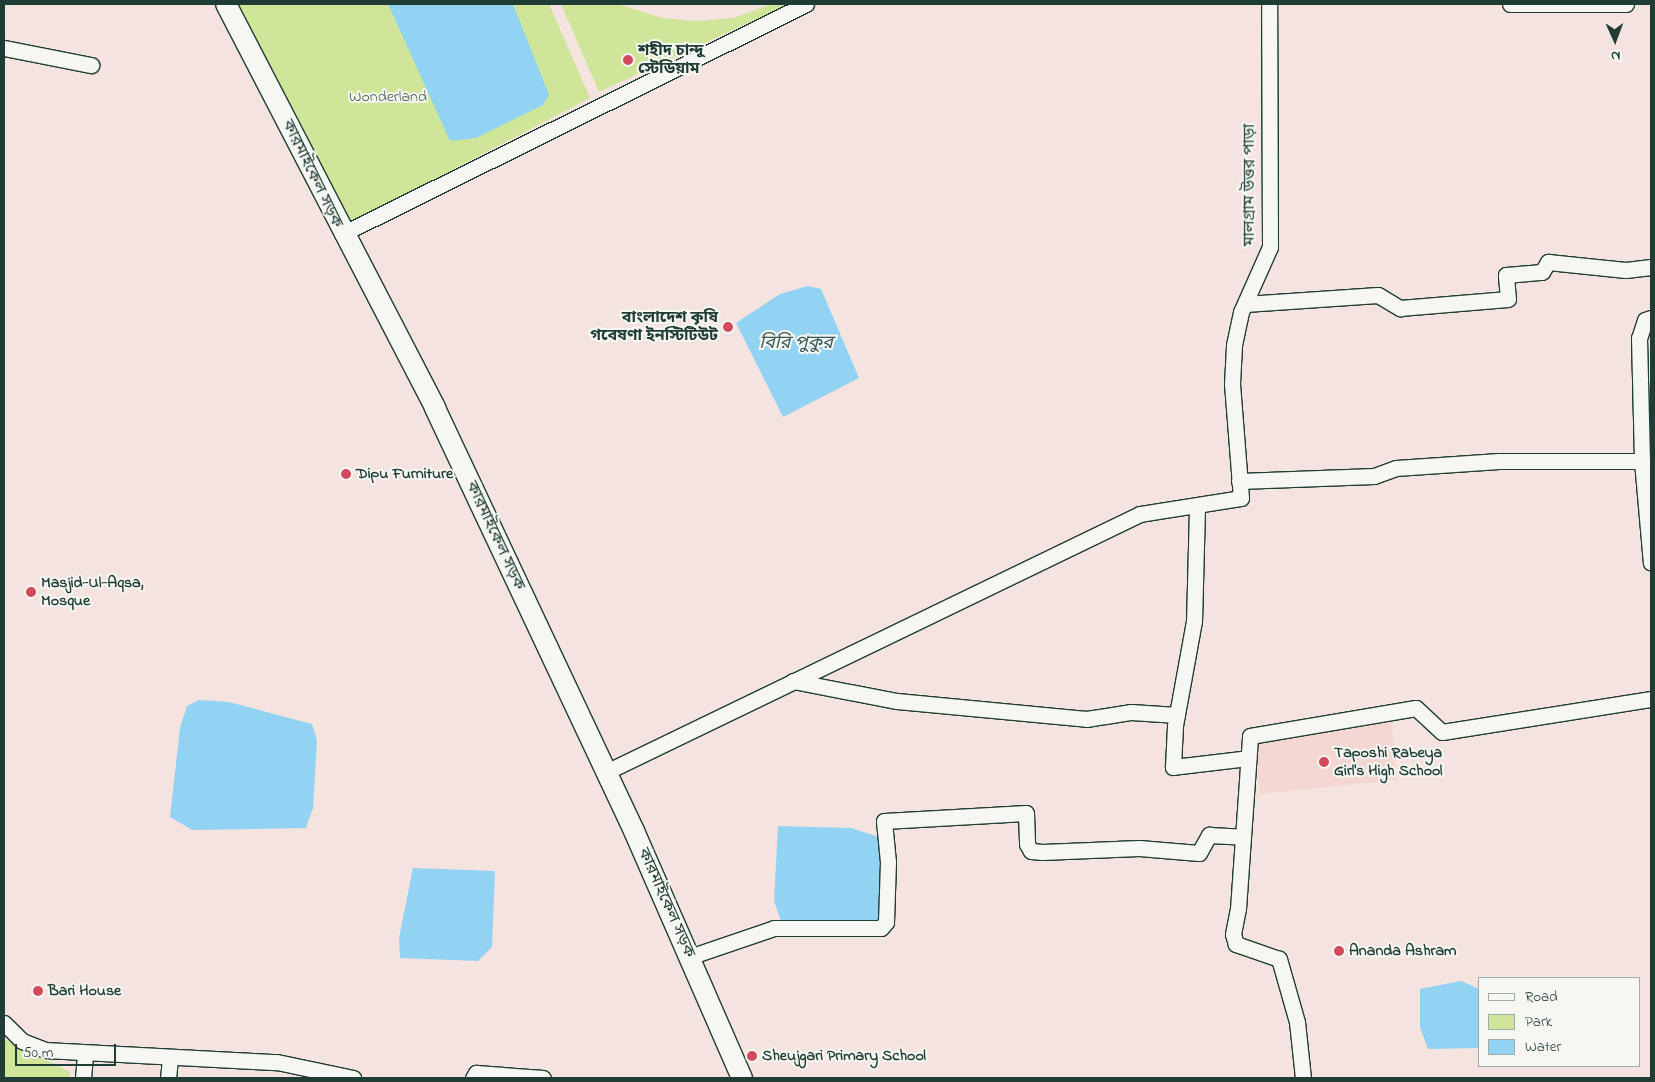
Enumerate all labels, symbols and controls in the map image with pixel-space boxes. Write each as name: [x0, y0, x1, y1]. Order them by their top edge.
north arrow: [1590, 15, 1640, 65]
place label: শহীদ চান্দু স্টেডিয়াম: [638, 41, 703, 79]
text: N: [1610, 45, 1621, 66]
marker: শহীদ চান্দু স্টেডিয়াম: [622, 54, 634, 66]
park label: Wonderland: [349, 87, 427, 107]
street label: কারমাইকেল সড়ক: [278, 117, 346, 231]
street label: মালগ্রাম উত্তর পাড়া: [1240, 124, 1260, 246]
place label: বাংলাদেশ কৃষি গবেষণা ইনস্টিটিউট: [590, 308, 718, 346]
marker: বাংলাদেশ কৃষি গবেষণা ইনস্টিটিউট: [722, 321, 734, 333]
water label: বিরি পুকুর: [759, 333, 833, 355]
place label: Dipu Furniture: [356, 464, 453, 484]
marker: Dipu Furniture: [340, 468, 352, 480]
street label: কারমাইকেল সড়ক: [461, 478, 529, 594]
place label: Masjid-Ul-Aqsa, Mosque: [41, 573, 143, 611]
marker: Masjid-Ul-Aqsa, Mosque: [25, 586, 37, 598]
place label: Taposhi Rabeya Girl's High School: [1334, 743, 1443, 781]
marker: Taposhi Rabeya Girl's High School: [1318, 756, 1330, 768]
street label: কারমাইকেল সড়ক: [633, 845, 699, 961]
place label: Ananda Ashram: [1349, 941, 1457, 961]
marker: Ananda Ashram: [1333, 945, 1345, 957]
legend: [1478, 977, 1640, 1067]
place label: Bari House: [48, 981, 121, 1001]
marker: Bari House: [32, 985, 44, 997]
text: Road: [1525, 986, 1558, 1008]
text: Park: [1525, 1011, 1552, 1033]
scale bar: [18, 1034, 119, 1066]
text: Water: [1525, 1036, 1561, 1058]
text: 50 m: [23, 1042, 53, 1064]
place label: Sheujgari Primary School: [762, 1046, 926, 1066]
marker: Sheujgari Primary School: [746, 1050, 758, 1062]

